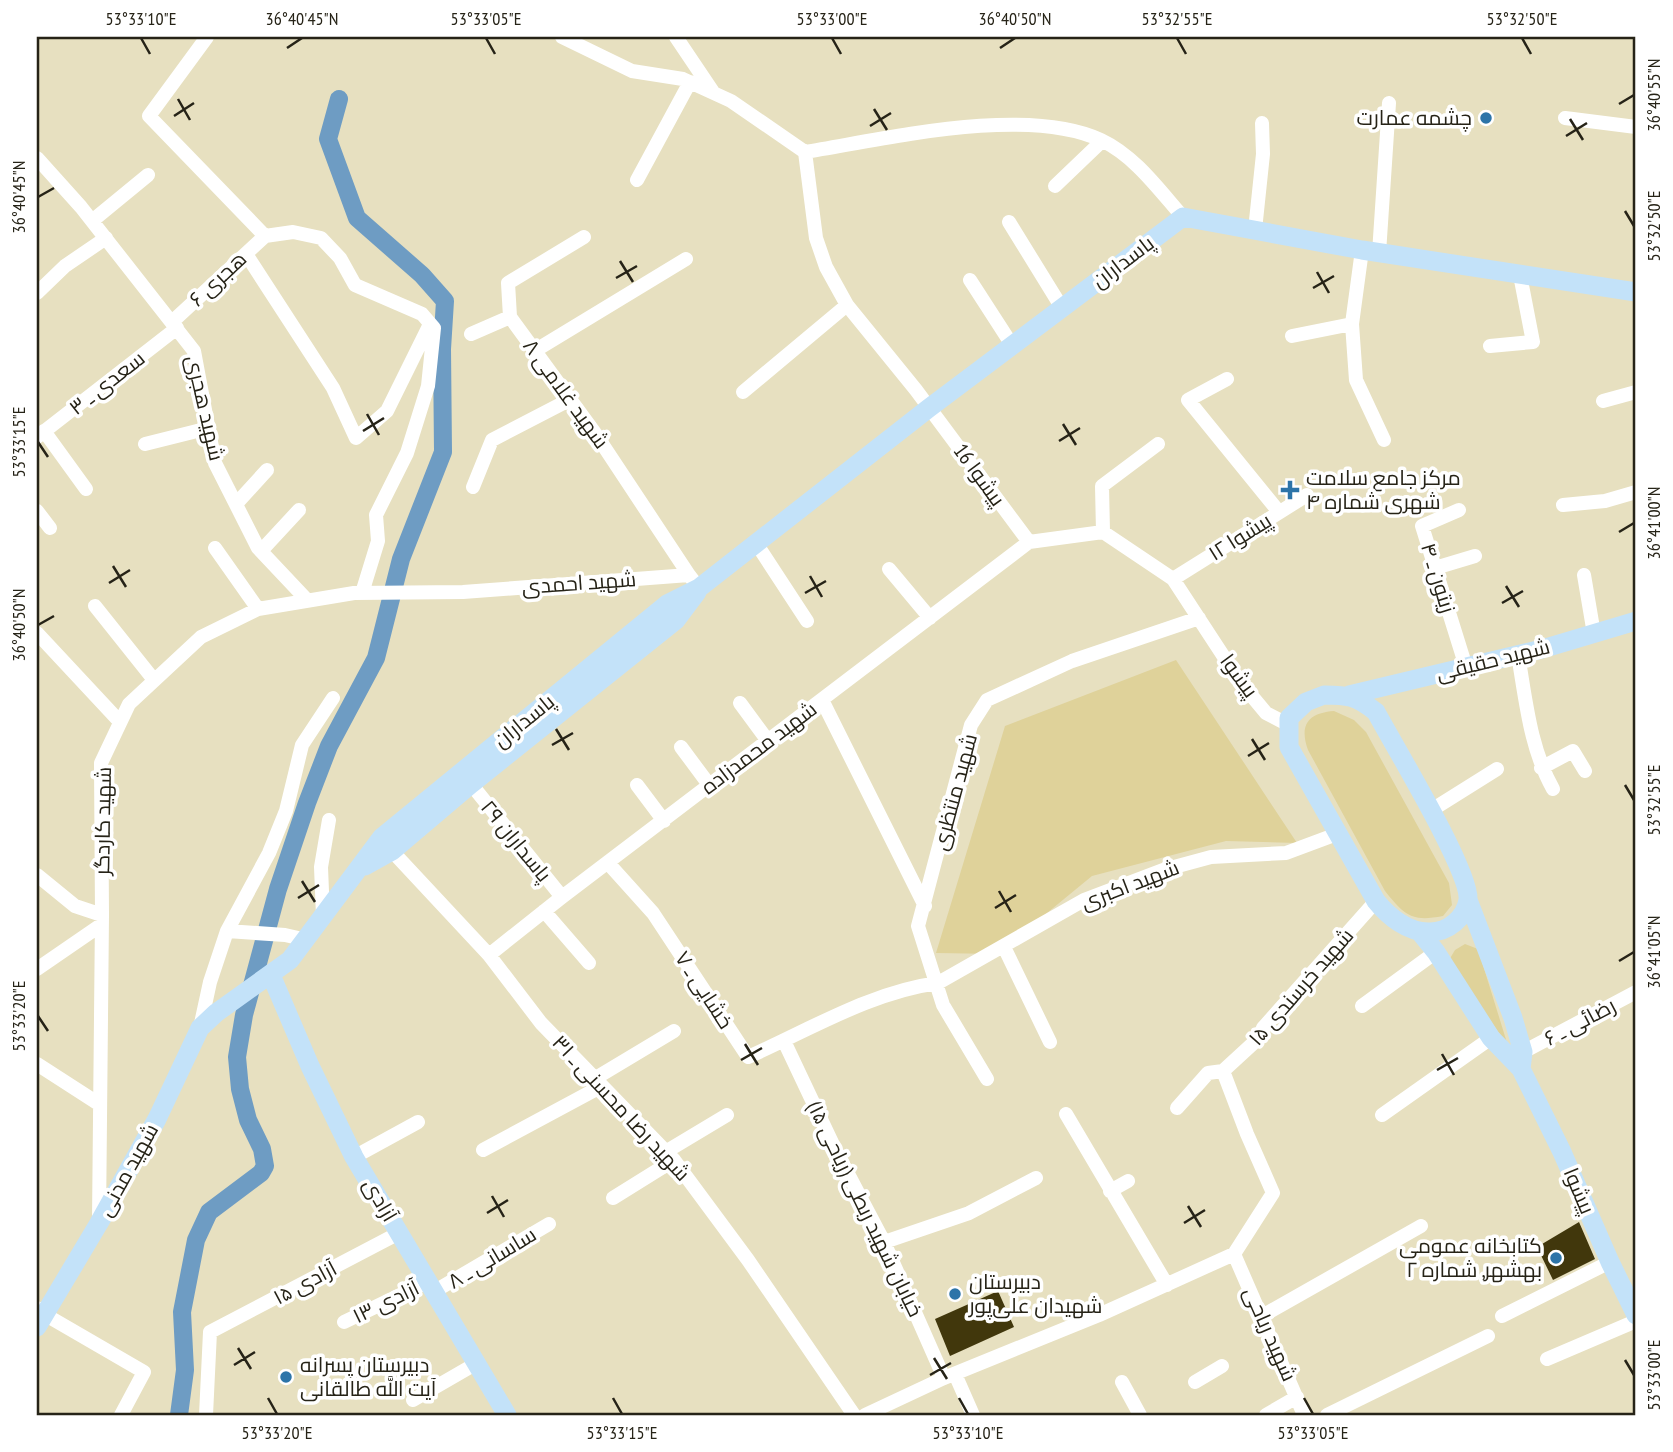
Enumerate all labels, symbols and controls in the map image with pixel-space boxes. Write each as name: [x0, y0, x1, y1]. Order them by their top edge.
text: 53°33'10"E: [106, 7, 176, 30]
text: 36°40'45"N: [266, 7, 338, 30]
text: 53°33'05"E: [451, 7, 521, 30]
text: 53°33'00"E: [797, 7, 867, 30]
text: 36°40'50"N: [979, 7, 1051, 30]
text: 53°32'55"E: [1142, 7, 1212, 30]
text: 53°32'50"E: [1487, 7, 1557, 30]
text: 36°40'55"N: [1642, 59, 1665, 131]
place label: چشمه عمارت: [1357, 104, 1472, 132]
marker: چشمه عمارت: [1478, 110, 1494, 126]
text: 36°40'45"N: [7, 161, 30, 233]
text: 53°32'50"E: [1642, 191, 1665, 261]
street label: پاسداران: [1086, 229, 1160, 295]
street label: هجری ۶: [183, 245, 252, 312]
street label: ۸ شهید غلامی: [518, 333, 615, 454]
street label: سعدی ـ ۳: [63, 345, 150, 421]
street label: شهید هجری: [180, 352, 231, 463]
text: 53°33'15"E: [7, 407, 30, 477]
street label: پیشوا 16: [947, 438, 1011, 512]
place label: مرکز جامع سلامت شهری شماره ۴: [1306, 464, 1461, 515]
marker: مرکز جامع سلامت شهری شماره ۴: [1280, 480, 1300, 500]
text: 36°41'00"N: [1642, 487, 1665, 559]
street label: پیشوا ۱۲: [1203, 506, 1277, 567]
street label: زیتون ـ ۴: [1415, 540, 1462, 616]
street label: شهید احمدی: [521, 565, 637, 600]
text: 36°40'50"N: [7, 589, 30, 661]
street label: شهید حقیقی: [1433, 632, 1553, 687]
street label: پیشوا: [1214, 648, 1265, 704]
street label: پاسداران: [488, 687, 561, 754]
street label: شهید محمدزاده: [695, 695, 822, 800]
street label: شهید منتظری: [926, 731, 983, 853]
text: 53°32'55"E: [1642, 765, 1665, 835]
street label: شهید کاردگر: [88, 766, 117, 876]
street label: پاسداران ۲۹: [474, 794, 558, 888]
street label: شهید اکبری: [1077, 853, 1183, 916]
text: 36°41'05"N: [1642, 916, 1665, 988]
street label: شهید خرسندی ۱۵: [1242, 922, 1359, 1051]
street label: خشایی ـ ۷: [669, 946, 740, 1034]
text: 53°33'20"E: [7, 981, 30, 1051]
street label: رضائی ـ ۶: [1539, 991, 1620, 1052]
street label: شهید رضا محسنی ـ ۳۱: [547, 1029, 696, 1186]
street label: خیابان شهید ربطی (ریاحی ۱۵): [801, 1096, 930, 1321]
street label: شهید مدنی: [91, 1119, 164, 1221]
street label: پیشوا: [1557, 1164, 1601, 1219]
street label: آزادی: [357, 1173, 404, 1227]
street label: ساسانی ـ ۸: [443, 1221, 541, 1295]
place label: کتابخانه عمومی بهشهر, شماره ۲: [1399, 1232, 1542, 1283]
marker: کتابخانه عمومی بهشهر, شماره ۲: [1548, 1250, 1564, 1266]
street label: آزادی ۱۵: [268, 1254, 342, 1310]
place label: دبیرستان شهیدان علی‌پور: [968, 1268, 1102, 1320]
street label: آزادی ۱۳: [348, 1274, 424, 1329]
street label: شهید ریاحی: [1238, 1282, 1303, 1385]
marker: دبیرستان شهیدان علی‌پور: [947, 1286, 963, 1302]
text: 53°33'00"E: [1642, 1340, 1665, 1410]
place label: دبیرستان پسرانه آیت اللَّه طالقانی: [300, 1351, 437, 1402]
marker: دبیرستان پسرانه آیت اللَّه طالقانی: [278, 1369, 294, 1385]
text: 53°33'20"E: [242, 1421, 312, 1444]
text: 53°33'15"E: [587, 1421, 657, 1444]
text: 53°33'10"E: [933, 1421, 1003, 1444]
text: 53°33'05"E: [1278, 1421, 1348, 1444]

